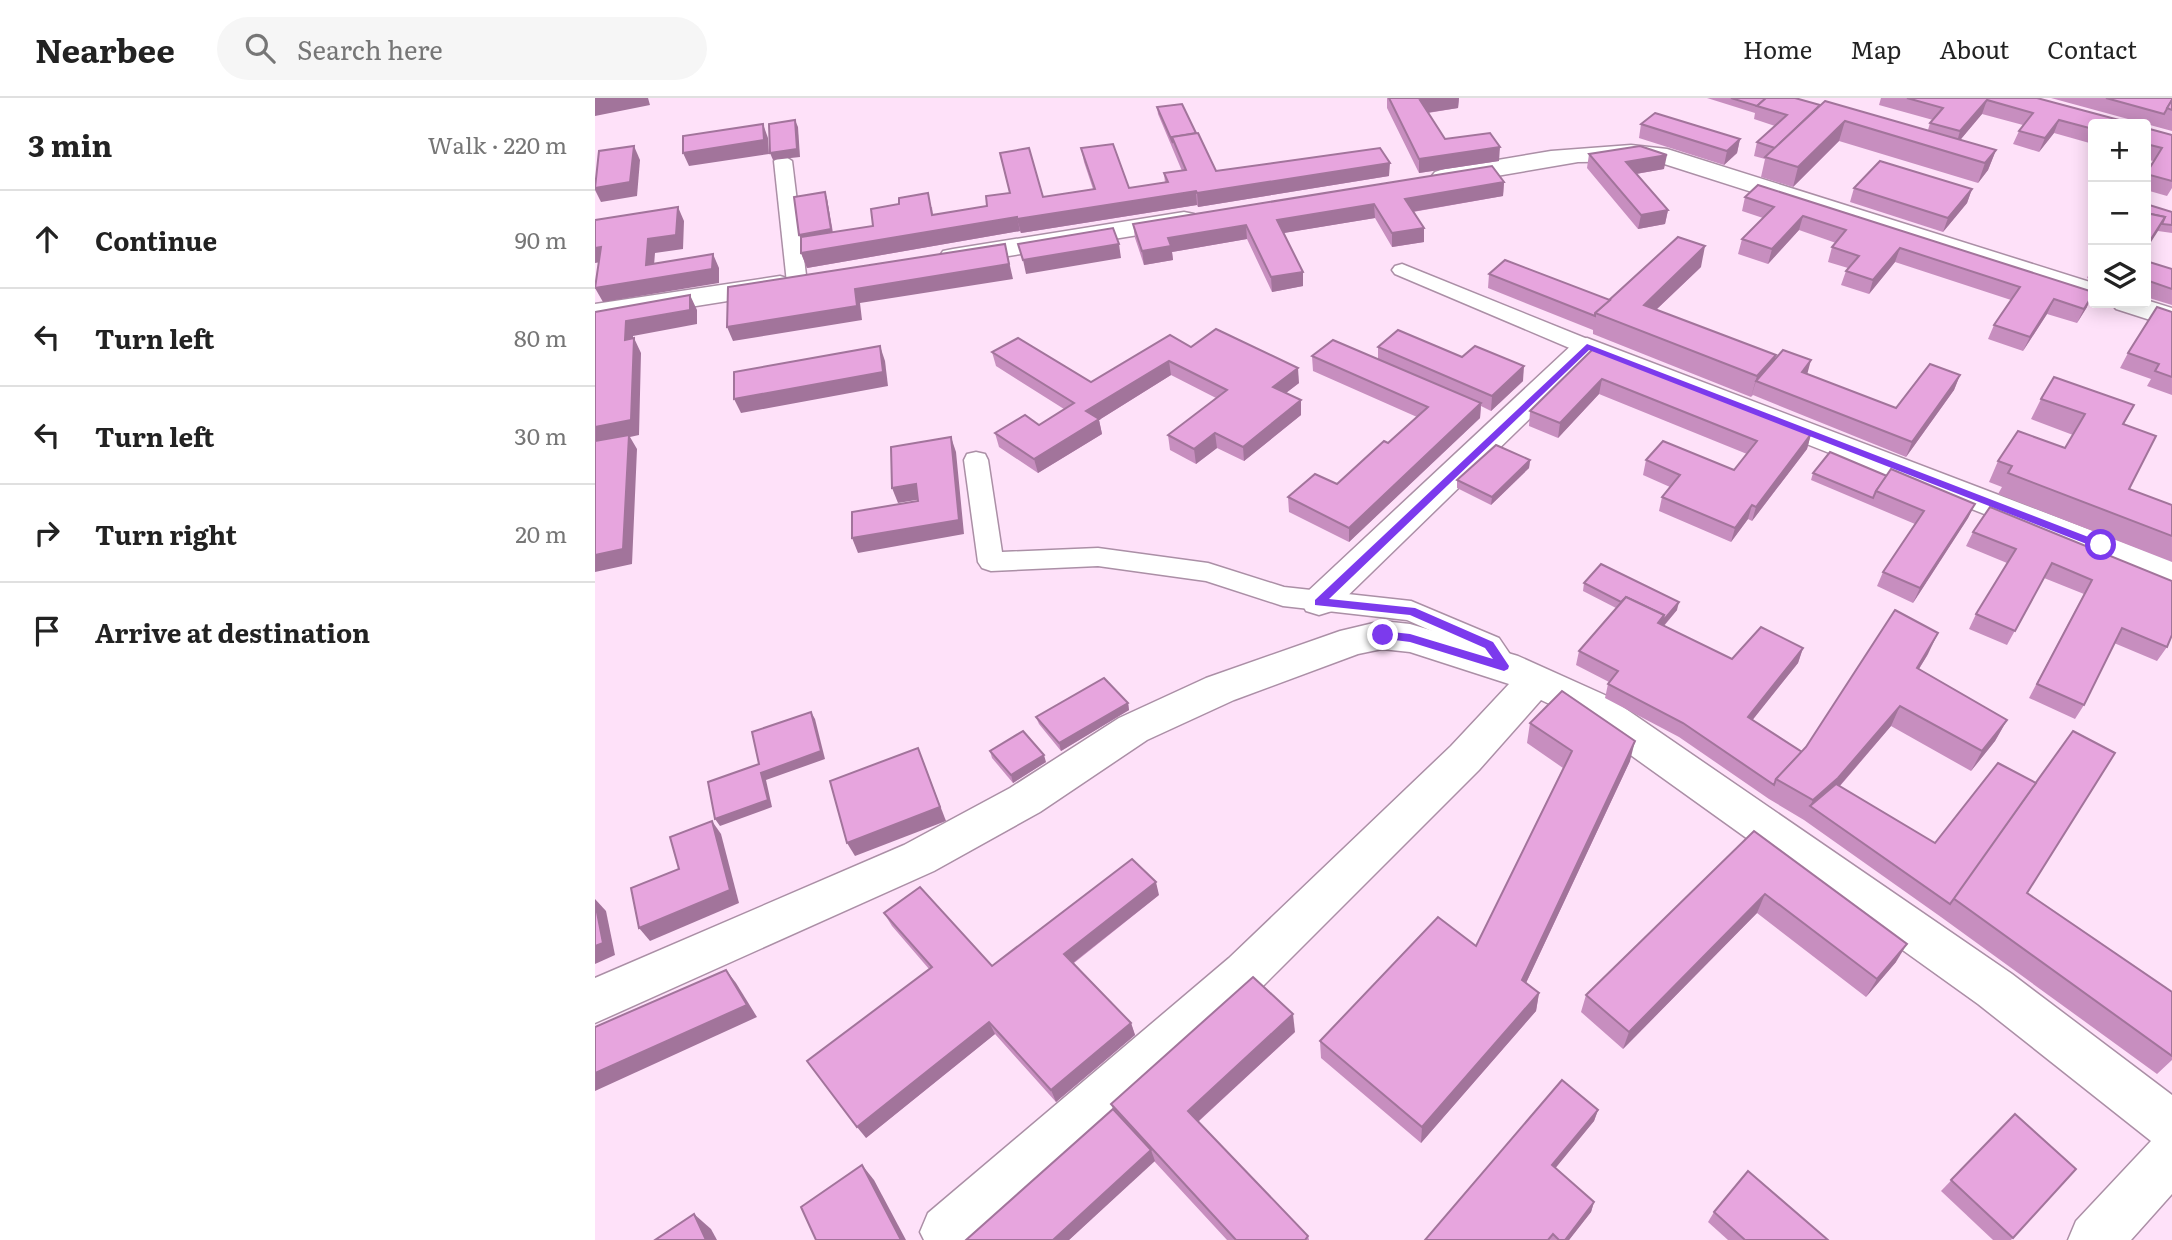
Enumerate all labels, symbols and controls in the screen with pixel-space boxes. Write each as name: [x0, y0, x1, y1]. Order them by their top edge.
search box: [217, 17, 707, 80]
text: Nearbee: [35, 24, 175, 73]
icon: search: [241, 29, 279, 67]
text: Search here: [297, 29, 443, 68]
text: Home: [1743, 31, 1812, 66]
text: Map: [1850, 31, 1901, 66]
text: About: [1939, 31, 2009, 66]
text: Contact: [2047, 31, 2137, 66]
map controls: [2088, 119, 2151, 308]
button: +: [2088, 119, 2151, 182]
text: 3 min: [28, 122, 112, 166]
text: Walk · 220 m: [428, 127, 567, 161]
button: −: [2088, 182, 2151, 245]
icon: ahead: [28, 220, 66, 258]
text: Continue: [95, 220, 217, 259]
text: 90 m: [515, 222, 567, 256]
button: layers: [2088, 245, 2151, 308]
icon: left: [28, 318, 66, 356]
text: Turn left: [95, 318, 214, 357]
text: 80 m: [514, 320, 567, 354]
icon: left: [28, 416, 66, 454]
text: Turn left: [95, 416, 214, 455]
text: 30 m: [514, 418, 567, 452]
icon: right: [28, 514, 66, 552]
text: Turn right: [95, 514, 237, 553]
text: 20 m: [515, 516, 567, 550]
route start: [2085, 529, 2116, 560]
icon: arrive: [28, 612, 66, 650]
text: Arrive at destination: [95, 612, 370, 651]
route end: [1367, 619, 1398, 650]

